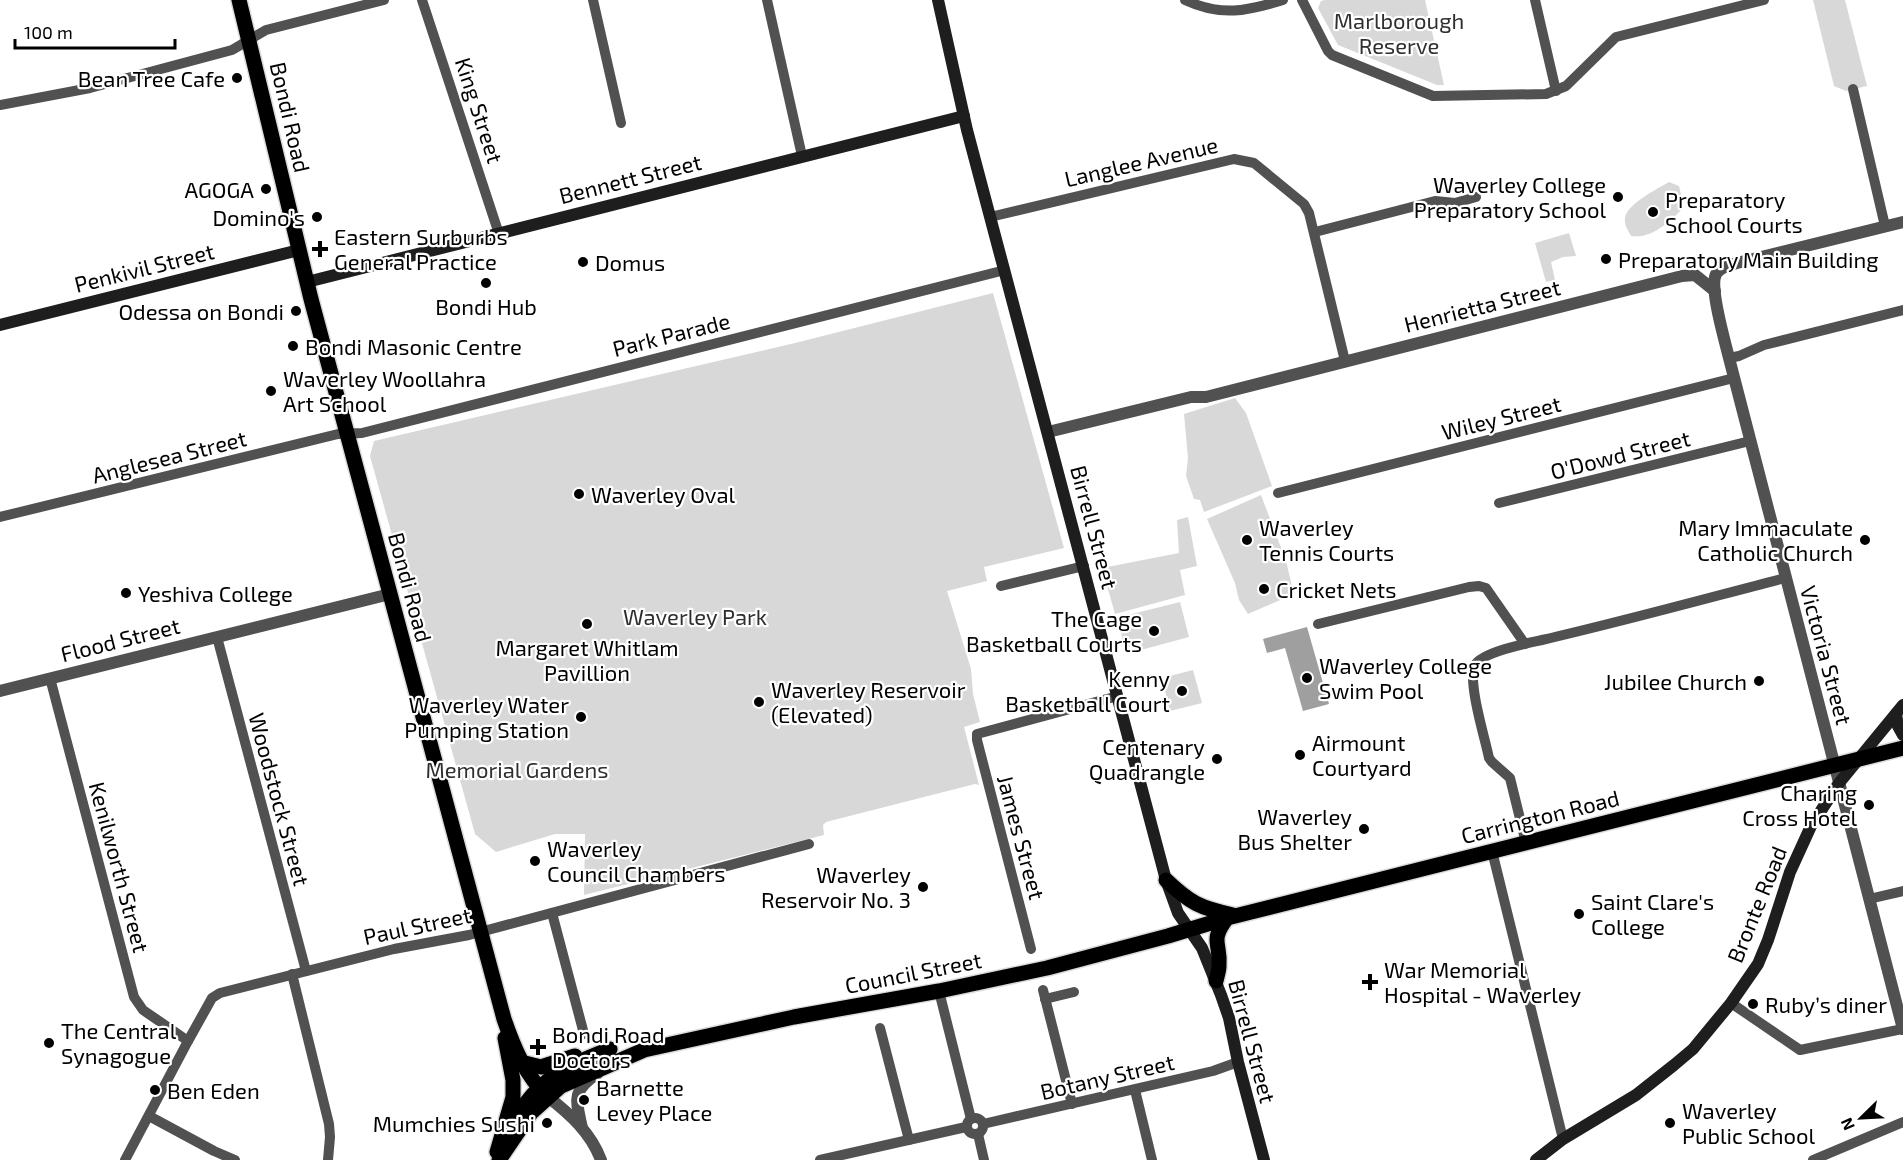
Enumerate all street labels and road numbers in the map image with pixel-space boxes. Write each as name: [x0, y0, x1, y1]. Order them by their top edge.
street label: King Street: [451, 54, 509, 166]
street label: Bondi Road: [266, 59, 316, 175]
street label: Langlee Avenue: [1062, 131, 1220, 191]
street label: Bennett Street: [556, 148, 704, 208]
street label: Penkivil Street: [71, 237, 217, 297]
street label: Henrietta Street: [1401, 273, 1563, 337]
street label: Park Parade: [610, 307, 732, 361]
street label: Wiley Street: [1439, 390, 1563, 444]
street label: Anglesea Street: [89, 424, 249, 488]
street label: O'Dowd Street: [1547, 424, 1693, 484]
street label: Birrell Street: [1066, 462, 1124, 592]
street label: Bondi Road: [384, 529, 438, 645]
street label: Victoria Street: [1796, 583, 1858, 727]
street label: Flood Street: [58, 612, 182, 666]
street label: Woodstock Street: [244, 710, 316, 888]
street label: James Street: [993, 772, 1051, 902]
street label: Kenilworth Street: [85, 779, 155, 955]
street label: Carrington Road: [1458, 784, 1622, 848]
street label: Bronte Road: [1721, 842, 1791, 966]
street label: Paul Street: [361, 901, 473, 949]
street label: Council Street: [842, 946, 984, 998]
street label: Birrell Street: [1224, 976, 1282, 1106]
street label: Botany Street: [1038, 1048, 1176, 1104]

